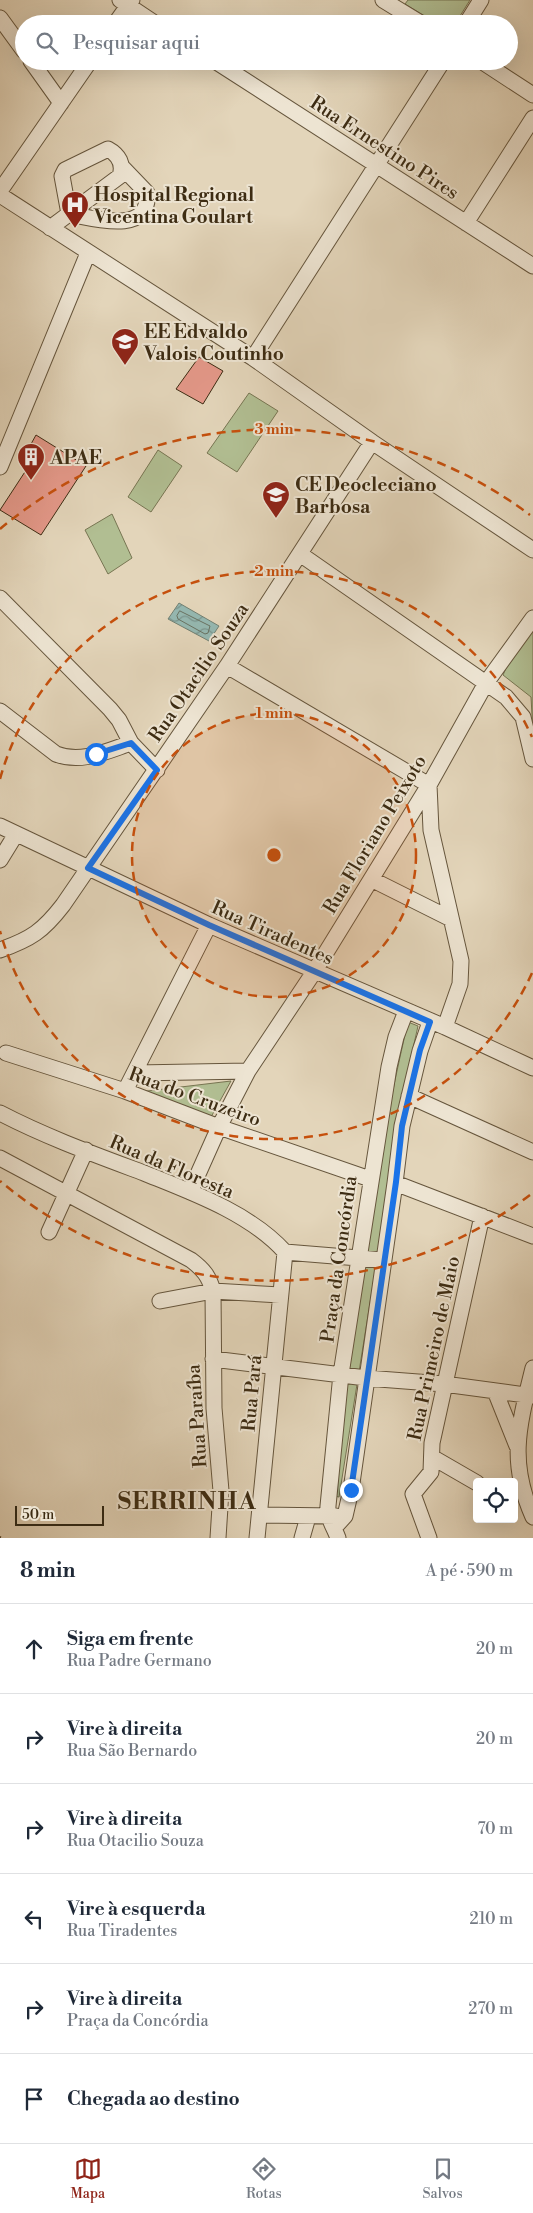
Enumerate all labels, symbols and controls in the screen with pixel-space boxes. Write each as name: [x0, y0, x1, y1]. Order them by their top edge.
search box: [15, 15, 518, 70]
icon: search: [33, 29, 61, 57]
text: Pesquisar aqui: [73, 31, 200, 55]
street label: Rua Ernestino Pires: [306, 91, 463, 205]
place label: Hospital Regional Vicentina Goulart: [93, 183, 254, 229]
hospital icon: Hospital Regional Vicentina Goulart: [60, 190, 90, 229]
place label: EE Edvaldo Valois Coutinho: [143, 320, 284, 366]
school or university icon: EE Edvaldo Valois Coutinho: [110, 327, 140, 366]
text: 3 min: [254, 420, 294, 439]
building icon: APAE: [16, 442, 46, 481]
place label: APAE: [49, 446, 102, 470]
place label: CE Deocleciano Barbosa: [295, 473, 437, 519]
school or university icon: CE Deocleciano Barbosa: [261, 480, 291, 519]
text: 2 min: [254, 562, 294, 581]
street label: Rua Otacilio Souza: [143, 598, 254, 747]
text: 1 min: [255, 704, 293, 723]
route start: [85, 743, 108, 766]
street label: Rua Floriano Peixoto: [318, 751, 432, 918]
centre of rings: [265, 846, 283, 864]
street label: Rua Tiradentes: [208, 895, 337, 971]
street label: Rua do Cruzeiro: [125, 1062, 264, 1132]
street label: Rua da Floresta: [106, 1130, 238, 1204]
street label: Praça da Concórdia: [315, 1174, 363, 1344]
street label: Rua Primeiro de Maio: [403, 1254, 465, 1443]
street label: Rua Pará: [237, 1353, 267, 1432]
street label: Rua Paraíba: [181, 1363, 213, 1468]
map controls: [473, 1478, 518, 1523]
button: locate: [473, 1478, 518, 1523]
route end: [340, 1479, 363, 1502]
district label: SERRINHA: [117, 1487, 257, 1517]
scale bar: [15, 1503, 104, 1526]
text: 50 m: [22, 1506, 54, 1524]
text: 8 min: [20, 1558, 75, 1584]
text: A pé · 590 m: [426, 1561, 513, 1581]
text: Siga em frente: [67, 1627, 194, 1651]
icon: ahead: [20, 1635, 48, 1663]
text: 20 m: [476, 1639, 513, 1659]
text: Rua Padre Germano: [67, 1651, 212, 1671]
text: Vire à direita: [67, 1717, 182, 1741]
icon: right: [20, 1725, 48, 1753]
text: 20 m: [476, 1729, 513, 1749]
text: Rua São Bernardo: [67, 1741, 197, 1761]
text: Vire à direita: [67, 1807, 182, 1831]
icon: right: [20, 1815, 48, 1843]
text: 70 m: [477, 1819, 513, 1839]
text: Rua Otacilio Souza: [67, 1831, 204, 1851]
text: Vire à esquerda: [67, 1897, 206, 1921]
icon: left: [20, 1905, 48, 1933]
text: 210 m: [469, 1909, 513, 1929]
text: Rua Tiradentes: [67, 1921, 177, 1941]
text: Vire à direita: [67, 1987, 182, 2011]
icon: right: [20, 1995, 48, 2023]
text: 270 m: [468, 1999, 513, 2019]
text: Praça da Concórdia: [67, 2011, 209, 2031]
icon: arrive: [20, 2085, 48, 2113]
text: Chegada ao destino: [67, 2087, 240, 2111]
tab: Mapa: [70, 2155, 105, 2203]
tab: Rotas: [246, 2155, 282, 2203]
tab: Salvos: [423, 2155, 463, 2203]

